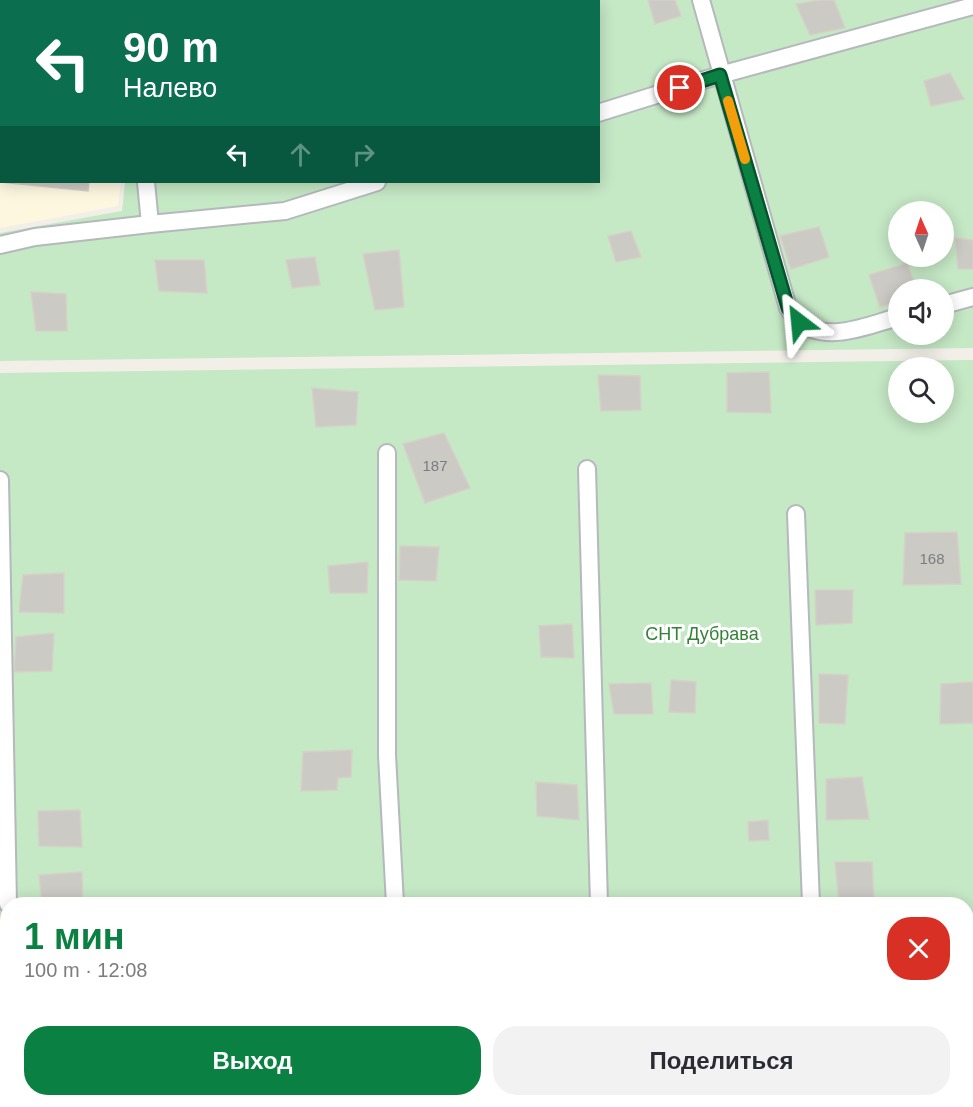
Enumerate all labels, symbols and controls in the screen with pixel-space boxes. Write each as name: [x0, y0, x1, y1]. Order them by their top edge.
icon: left: [24, 24, 102, 102]
text: 90 m: [123, 24, 219, 71]
pin: [654, 62, 705, 113]
icon: arrive: [663, 71, 696, 104]
text: Налево: [123, 73, 217, 103]
icon: left: [221, 138, 254, 171]
icon: ahead: [284, 138, 317, 171]
icon: right: [347, 138, 380, 171]
north arrow: [888, 201, 954, 267]
map controls: [888, 201, 954, 423]
button: sound: [888, 279, 954, 345]
position arrow: [767, 290, 831, 354]
button: search: [888, 357, 954, 423]
house number: 187: [422, 457, 448, 474]
house number: 168: [919, 550, 945, 567]
park label: СНТ Дубрава: [645, 624, 760, 644]
text: 1 мин: [24, 916, 125, 957]
button: close: [887, 917, 950, 980]
text: 100 m · 12:08: [24, 959, 147, 981]
button: Выход: [24, 1026, 481, 1095]
button: Поделиться: [493, 1026, 950, 1095]

